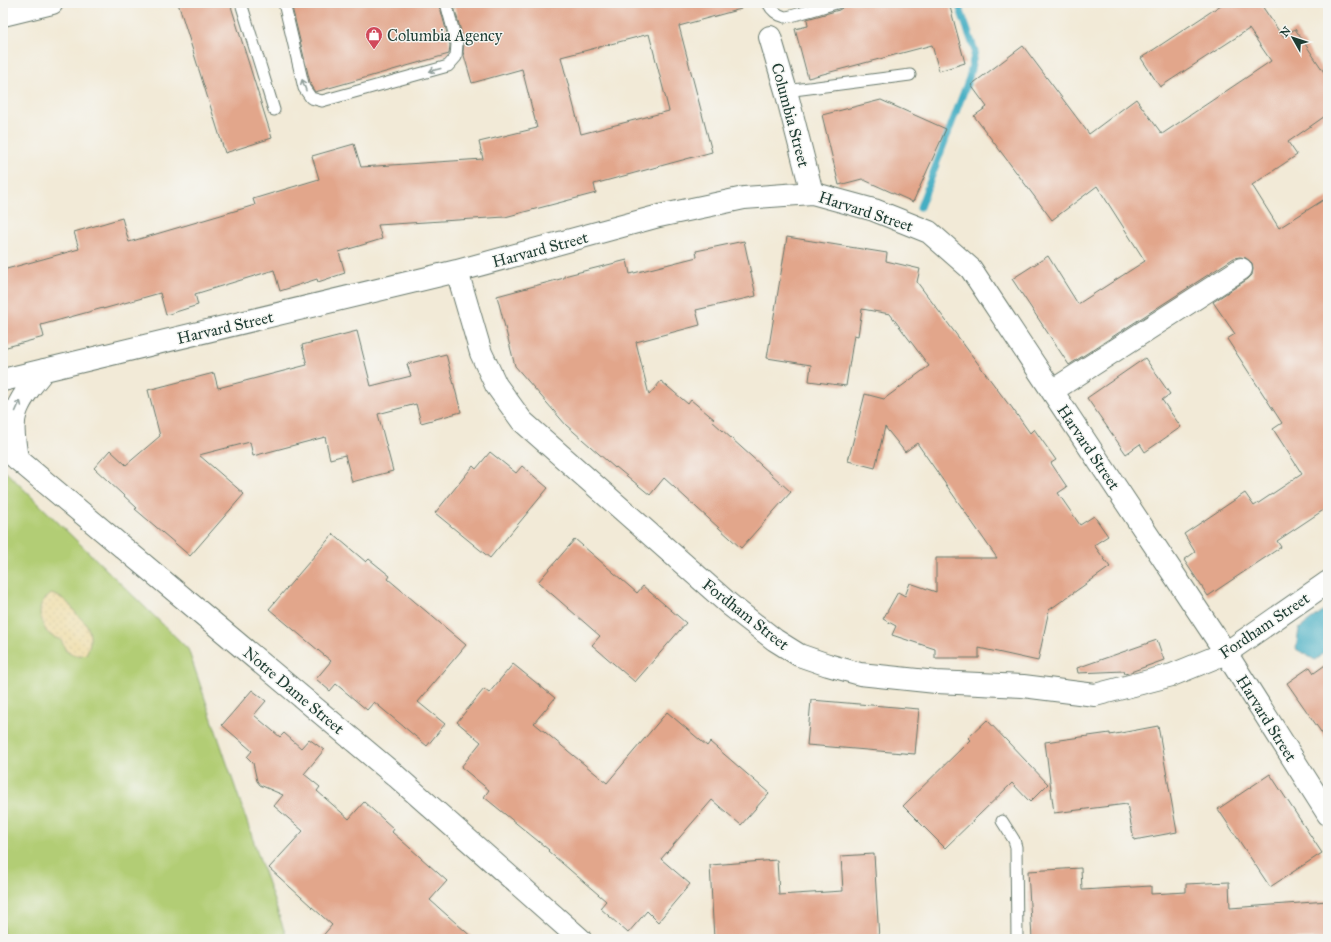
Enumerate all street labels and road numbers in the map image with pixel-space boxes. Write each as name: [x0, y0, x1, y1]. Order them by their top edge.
street label: Columbia Street: [767, 61, 814, 170]
street label: Harvard Street: [816, 187, 916, 236]
street label: Harvard Street: [490, 227, 590, 271]
street label: Harvard Street: [175, 307, 275, 348]
street label: Harvard Street: [1053, 401, 1124, 494]
street label: Fordham Street: [699, 575, 793, 654]
street label: Fordham Street: [1216, 588, 1313, 663]
street label: Notre Dame Street: [239, 643, 348, 738]
street label: Harvard Street: [1232, 672, 1301, 765]

